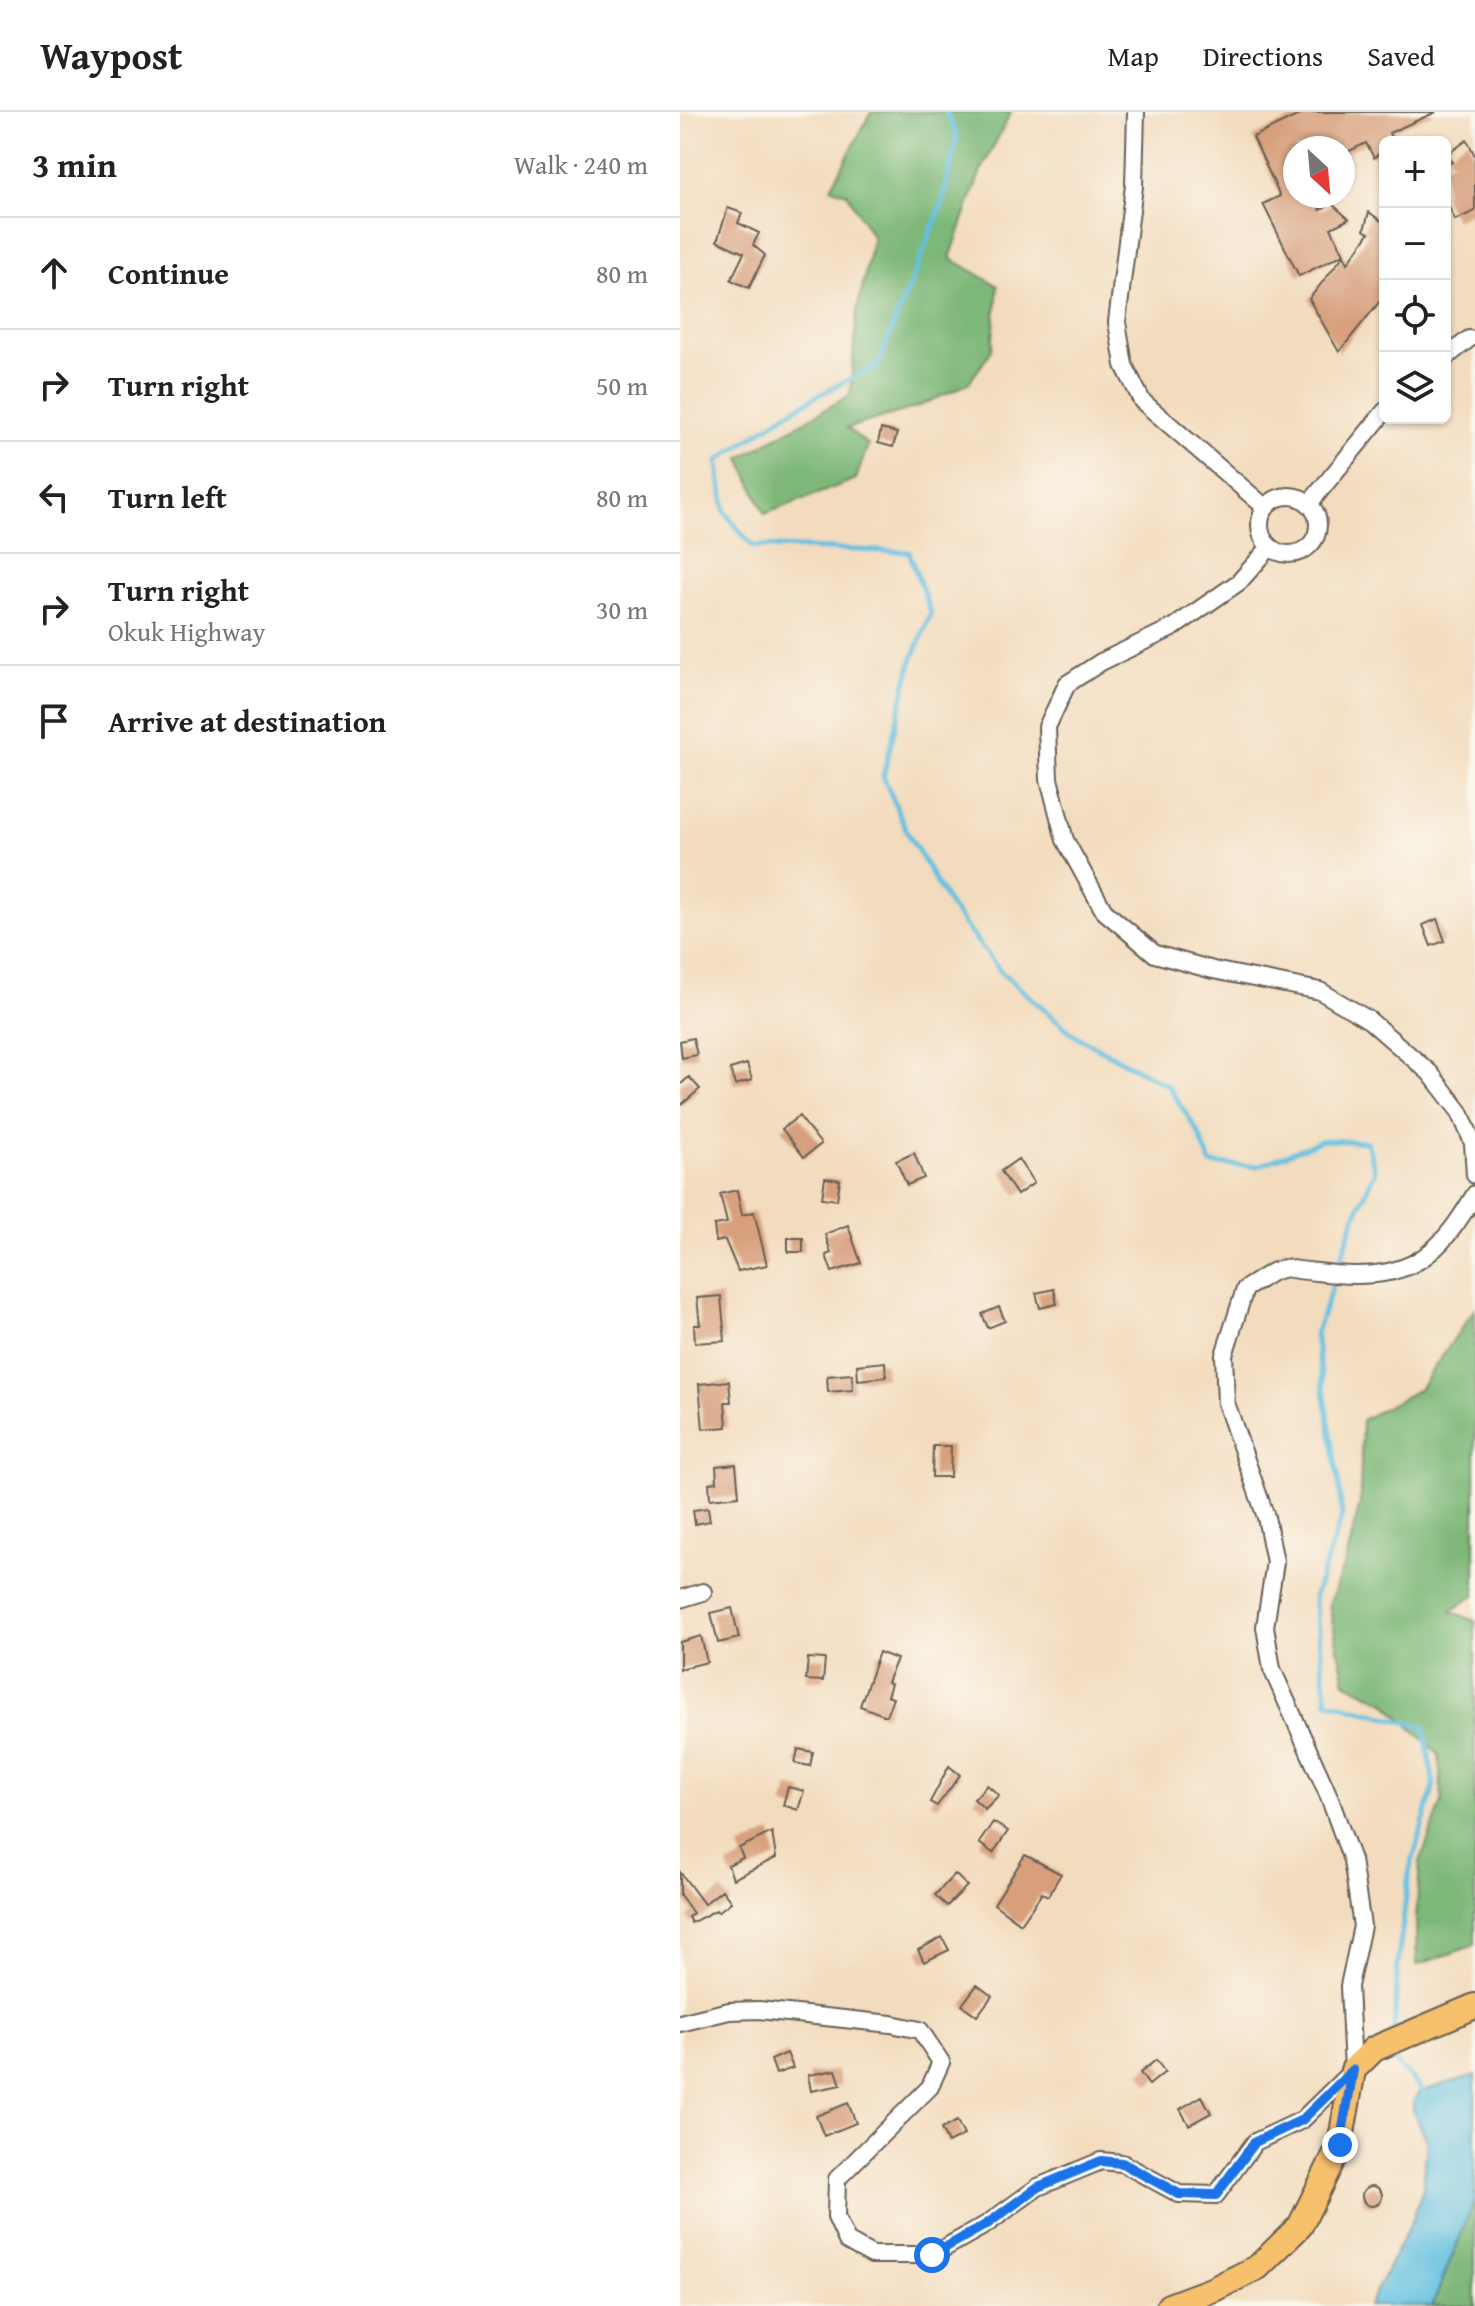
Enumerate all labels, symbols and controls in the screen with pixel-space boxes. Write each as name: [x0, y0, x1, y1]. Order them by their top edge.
text: Waypost: [40, 27, 182, 83]
text: Map: [1107, 35, 1159, 76]
text: Directions: [1203, 35, 1323, 76]
text: Saved: [1367, 35, 1435, 76]
north arrow: [1283, 136, 1355, 208]
map controls: [1379, 136, 1451, 424]
button: +: [1379, 136, 1451, 208]
text: 3 min: [32, 140, 117, 189]
text: Walk · 240 m: [514, 145, 648, 184]
button: −: [1379, 208, 1451, 280]
icon: ahead: [32, 251, 76, 295]
text: Continue: [108, 251, 229, 295]
text: 80 m: [596, 254, 648, 293]
button: locate: [1379, 280, 1451, 352]
button: layers: [1379, 352, 1451, 424]
icon: right: [32, 363, 76, 407]
text: Turn right: [108, 363, 249, 407]
text: 50 m: [596, 366, 648, 405]
icon: left: [32, 475, 76, 519]
text: Turn left: [108, 475, 227, 519]
text: 80 m: [596, 478, 648, 517]
text: Turn right: [108, 568, 249, 612]
icon: right: [32, 587, 76, 631]
text: 30 m: [596, 590, 648, 629]
text: Okuk Highway: [108, 612, 265, 651]
icon: arrive: [32, 699, 76, 743]
text: Arrive at destination: [108, 699, 386, 743]
route end: [1322, 2127, 1358, 2163]
route start: [914, 2237, 950, 2273]

